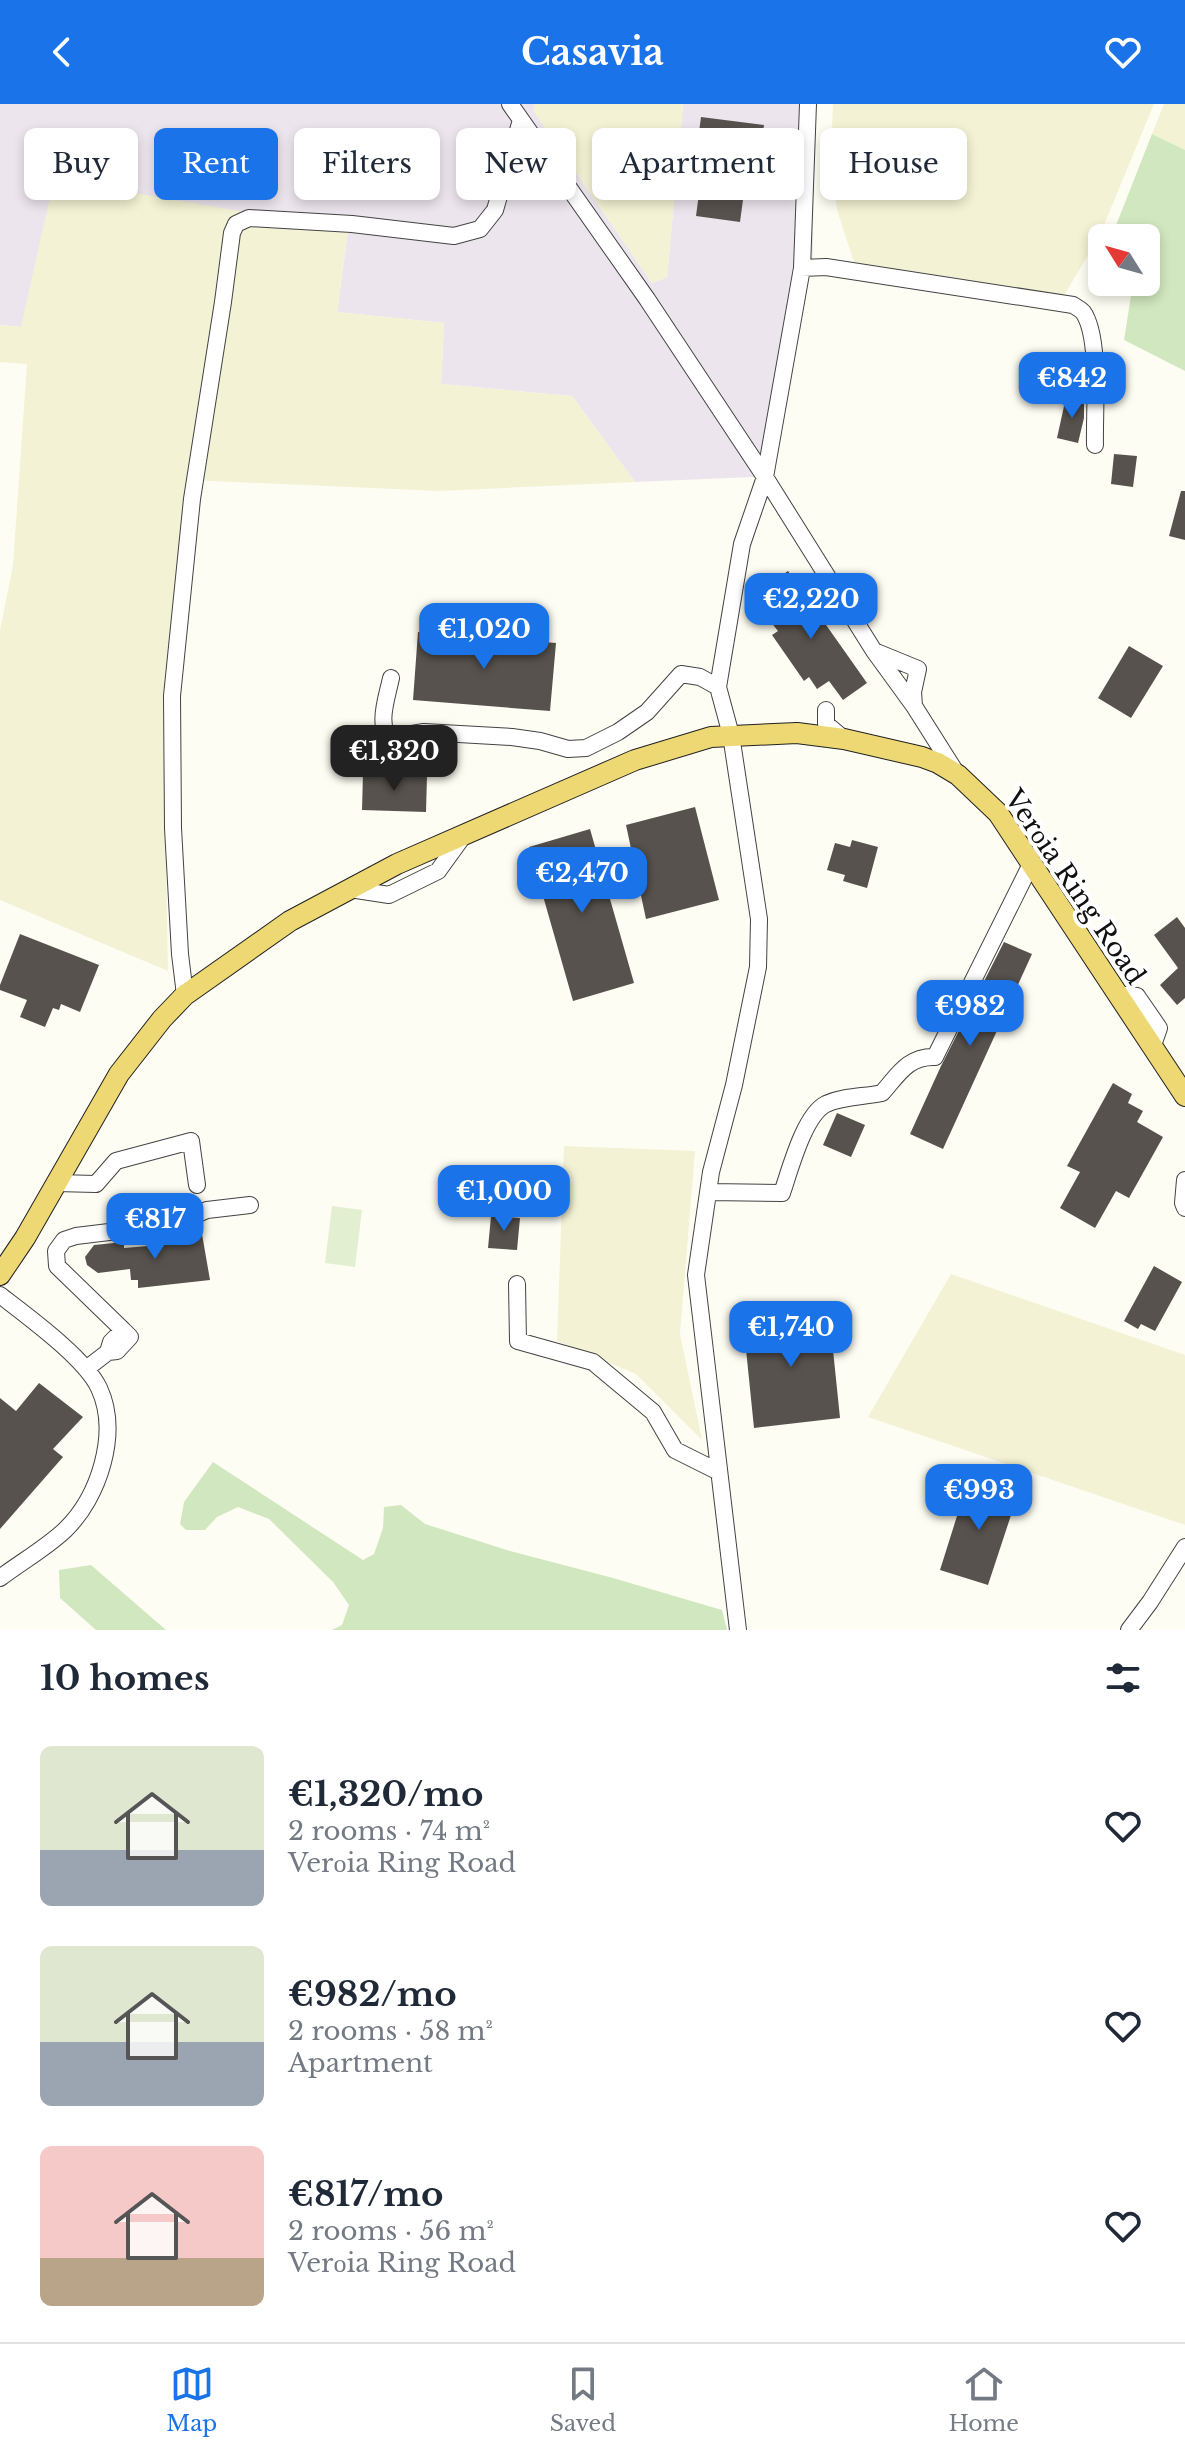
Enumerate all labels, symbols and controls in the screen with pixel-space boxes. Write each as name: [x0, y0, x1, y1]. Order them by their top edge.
icon: back: [40, 30, 84, 74]
text: Casavia: [521, 30, 664, 75]
icon: heart: [1101, 30, 1145, 74]
chip: Buy: [24, 128, 138, 200]
chip: Rent: [154, 128, 278, 200]
chip: Filters: [294, 128, 440, 200]
chip: New: [456, 128, 576, 200]
chip: Apartment: [592, 128, 804, 200]
chip: House: [820, 128, 967, 200]
north arrow: [1088, 224, 1160, 296]
map controls: [1088, 224, 1160, 296]
pin: €842: [1025, 352, 1119, 420]
text: €842: [1037, 362, 1107, 394]
pin: €2,220: [746, 573, 876, 641]
text: €2,220: [762, 583, 860, 615]
pin: €1,020: [419, 603, 549, 671]
text: €1,020: [437, 613, 531, 645]
pin: €1,320: [329, 725, 459, 793]
text: €1,320: [348, 735, 440, 767]
street label: Verοia Ring Road: [997, 783, 1152, 991]
pin: €2,470: [517, 847, 647, 915]
text: €2,470: [535, 857, 629, 889]
pin: €982: [923, 980, 1017, 1048]
text: €982: [935, 990, 1005, 1022]
pin: €1,000: [439, 1165, 569, 1233]
text: €1,000: [456, 1175, 552, 1207]
pin: €817: [108, 1193, 202, 1261]
text: €817: [124, 1203, 186, 1235]
pin: €1,740: [726, 1301, 856, 1369]
text: €1,740: [747, 1311, 835, 1343]
pin: €993: [932, 1464, 1026, 1532]
text: €993: [943, 1474, 1015, 1506]
icon: filters: [1101, 1656, 1145, 1700]
text: 10 homes: [40, 1657, 210, 1699]
text: €1,320/mo: [288, 1773, 483, 1815]
icon: home: [104, 1778, 200, 1874]
icon: heart: [1101, 1804, 1145, 1848]
text: 2 rooms · 74 m²: [288, 1815, 490, 1847]
text: Verοia Ring Road: [288, 1847, 516, 1879]
text: €982/mo: [288, 1973, 457, 2015]
icon: home: [104, 1978, 200, 2074]
icon: heart: [1101, 2004, 1145, 2048]
text: 2 rooms · 58 m²: [288, 2015, 493, 2047]
text: Apartment: [288, 2047, 433, 2079]
text: €817/mo: [288, 2173, 443, 2215]
icon: home: [104, 2178, 200, 2274]
icon: heart: [1101, 2204, 1145, 2248]
text: 2 rooms · 56 m²: [288, 2215, 494, 2247]
text: Verοia Ring Road: [288, 2247, 516, 2279]
tab: Map: [166, 2362, 217, 2437]
tab: Saved: [550, 2362, 616, 2437]
tab: Home: [948, 2362, 1019, 2437]

